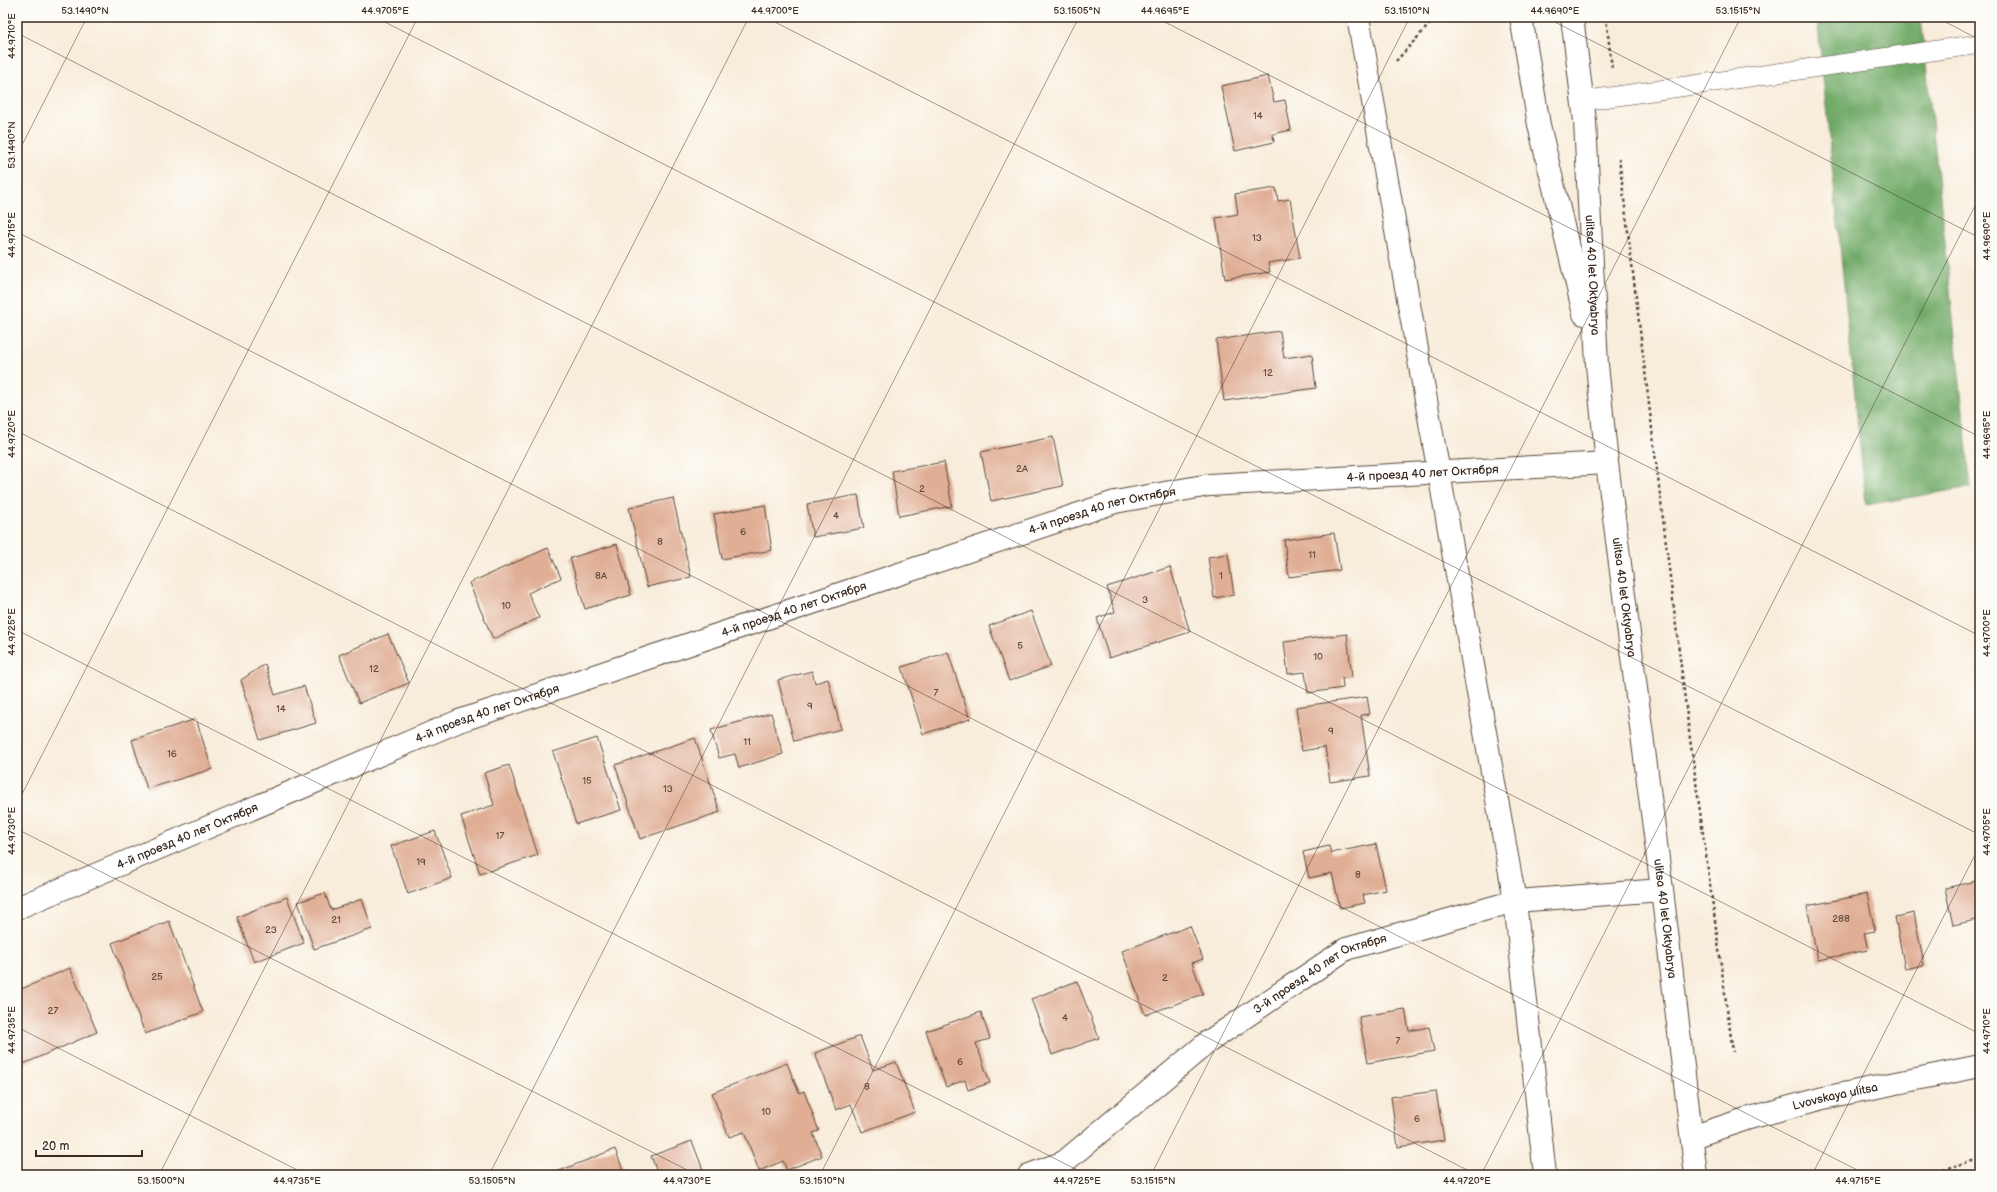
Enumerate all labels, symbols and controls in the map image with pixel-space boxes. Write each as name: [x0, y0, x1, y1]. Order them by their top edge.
text: 53.1490°N: [61, 5, 109, 17]
text: 44.9705°E: [361, 5, 409, 17]
text: 44.9700°E: [751, 5, 799, 17]
text: 53.1505°N: [1053, 5, 1101, 17]
text: 44.9695°E: [1141, 5, 1190, 17]
text: 53.1510°N: [1384, 5, 1430, 17]
text: 44.9690°E: [1531, 5, 1580, 17]
text: 53.1515°N: [1715, 5, 1761, 17]
text: 44.9710°E: [6, 13, 18, 59]
house number: 14: [1253, 110, 1263, 122]
text: 53.1490°N: [6, 121, 18, 169]
text: 44.9690°E: [1981, 211, 1993, 260]
text: 44.9715°E: [6, 212, 18, 258]
street label: ulitsa 40 let Oktyabrya: [1582, 214, 1603, 336]
house number: 13: [1252, 232, 1262, 244]
house number: 12: [1263, 367, 1273, 379]
text: 44.9720°E: [6, 410, 18, 458]
text: 44.9695°E: [1981, 410, 1993, 459]
street label: 4-й проезд 40 лет Октября: [1346, 461, 1499, 485]
house number: 2А: [1016, 463, 1029, 475]
house number: 2: [919, 483, 925, 495]
street label: 4-й проезд 40 лет Октября: [1027, 484, 1177, 538]
house number: 4: [833, 510, 839, 522]
house number: 6: [740, 526, 746, 538]
house number: 8: [657, 536, 663, 548]
street label: ulitsa 40 let Oktyabrya: [1609, 536, 1639, 658]
house number: 11: [1308, 549, 1316, 561]
house number: 8А: [595, 570, 608, 582]
house number: 1: [1219, 570, 1223, 582]
street label: 4-й проезд 40 лет Октября: [719, 578, 869, 640]
house number: 3: [1142, 594, 1148, 606]
house number: 10: [501, 600, 511, 612]
text: 44.9725°E: [6, 608, 18, 656]
text: 44.9700°E: [1981, 609, 1993, 657]
house number: 5: [1017, 640, 1023, 652]
house number: 10: [1313, 651, 1323, 663]
house number: 12: [369, 663, 379, 675]
street label: 4-й проезд 40 лет Октября: [413, 680, 561, 746]
house number: 7: [934, 687, 939, 699]
house number: 9: [807, 700, 813, 712]
house number: 14: [276, 703, 286, 715]
house number: 9: [1328, 725, 1334, 737]
house number: 11: [743, 736, 751, 748]
house number: 16: [167, 748, 177, 760]
house number: 15: [582, 775, 592, 787]
house number: 13: [663, 783, 673, 795]
street label: 4-й проезд 40 лет Октября: [114, 799, 261, 872]
text: 44.9730°E: [6, 807, 18, 855]
text: 44.9705°E: [1981, 808, 1993, 856]
house number: 17: [496, 830, 504, 842]
house number: 19: [416, 856, 426, 868]
street label: ulitsa 40 let Oktyabrya: [1651, 858, 1680, 980]
house number: 8: [1355, 869, 1361, 881]
house number: 288: [1832, 913, 1850, 925]
house number: 21: [331, 914, 341, 926]
house number: 23: [265, 924, 277, 936]
street label: 3-й проезд 40 лет Октября: [1250, 930, 1389, 1017]
house number: 25: [151, 971, 163, 983]
house number: 2: [1162, 972, 1168, 984]
house number: 27: [48, 1005, 58, 1017]
text: 44.9735°E: [6, 1006, 18, 1054]
text: 44.9710°E: [1981, 1008, 1993, 1054]
house number: 4: [1062, 1012, 1068, 1024]
house number: 7: [1396, 1035, 1401, 1047]
house number: 6: [957, 1056, 963, 1068]
street label: Lvovskaya ulitsa: [1791, 1079, 1879, 1113]
house number: 8: [864, 1081, 870, 1093]
house number: 10: [761, 1106, 771, 1118]
house number: 6: [1414, 1113, 1420, 1125]
scale bar: [36, 1132, 142, 1158]
text: 20 m: [42, 1139, 69, 1154]
text: 53.1500°N: [137, 1175, 185, 1187]
text: 44.9735°E: [273, 1175, 321, 1187]
text: 53.1505°N: [468, 1175, 516, 1187]
text: 44.9730°E: [663, 1175, 711, 1187]
text: 53.1510°N: [799, 1175, 845, 1187]
text: 44.9725°E: [1053, 1175, 1101, 1187]
text: 53.1515°N: [1130, 1175, 1176, 1187]
text: 44.9720°E: [1443, 1175, 1491, 1187]
text: 44.9715°E: [1835, 1175, 1881, 1187]

